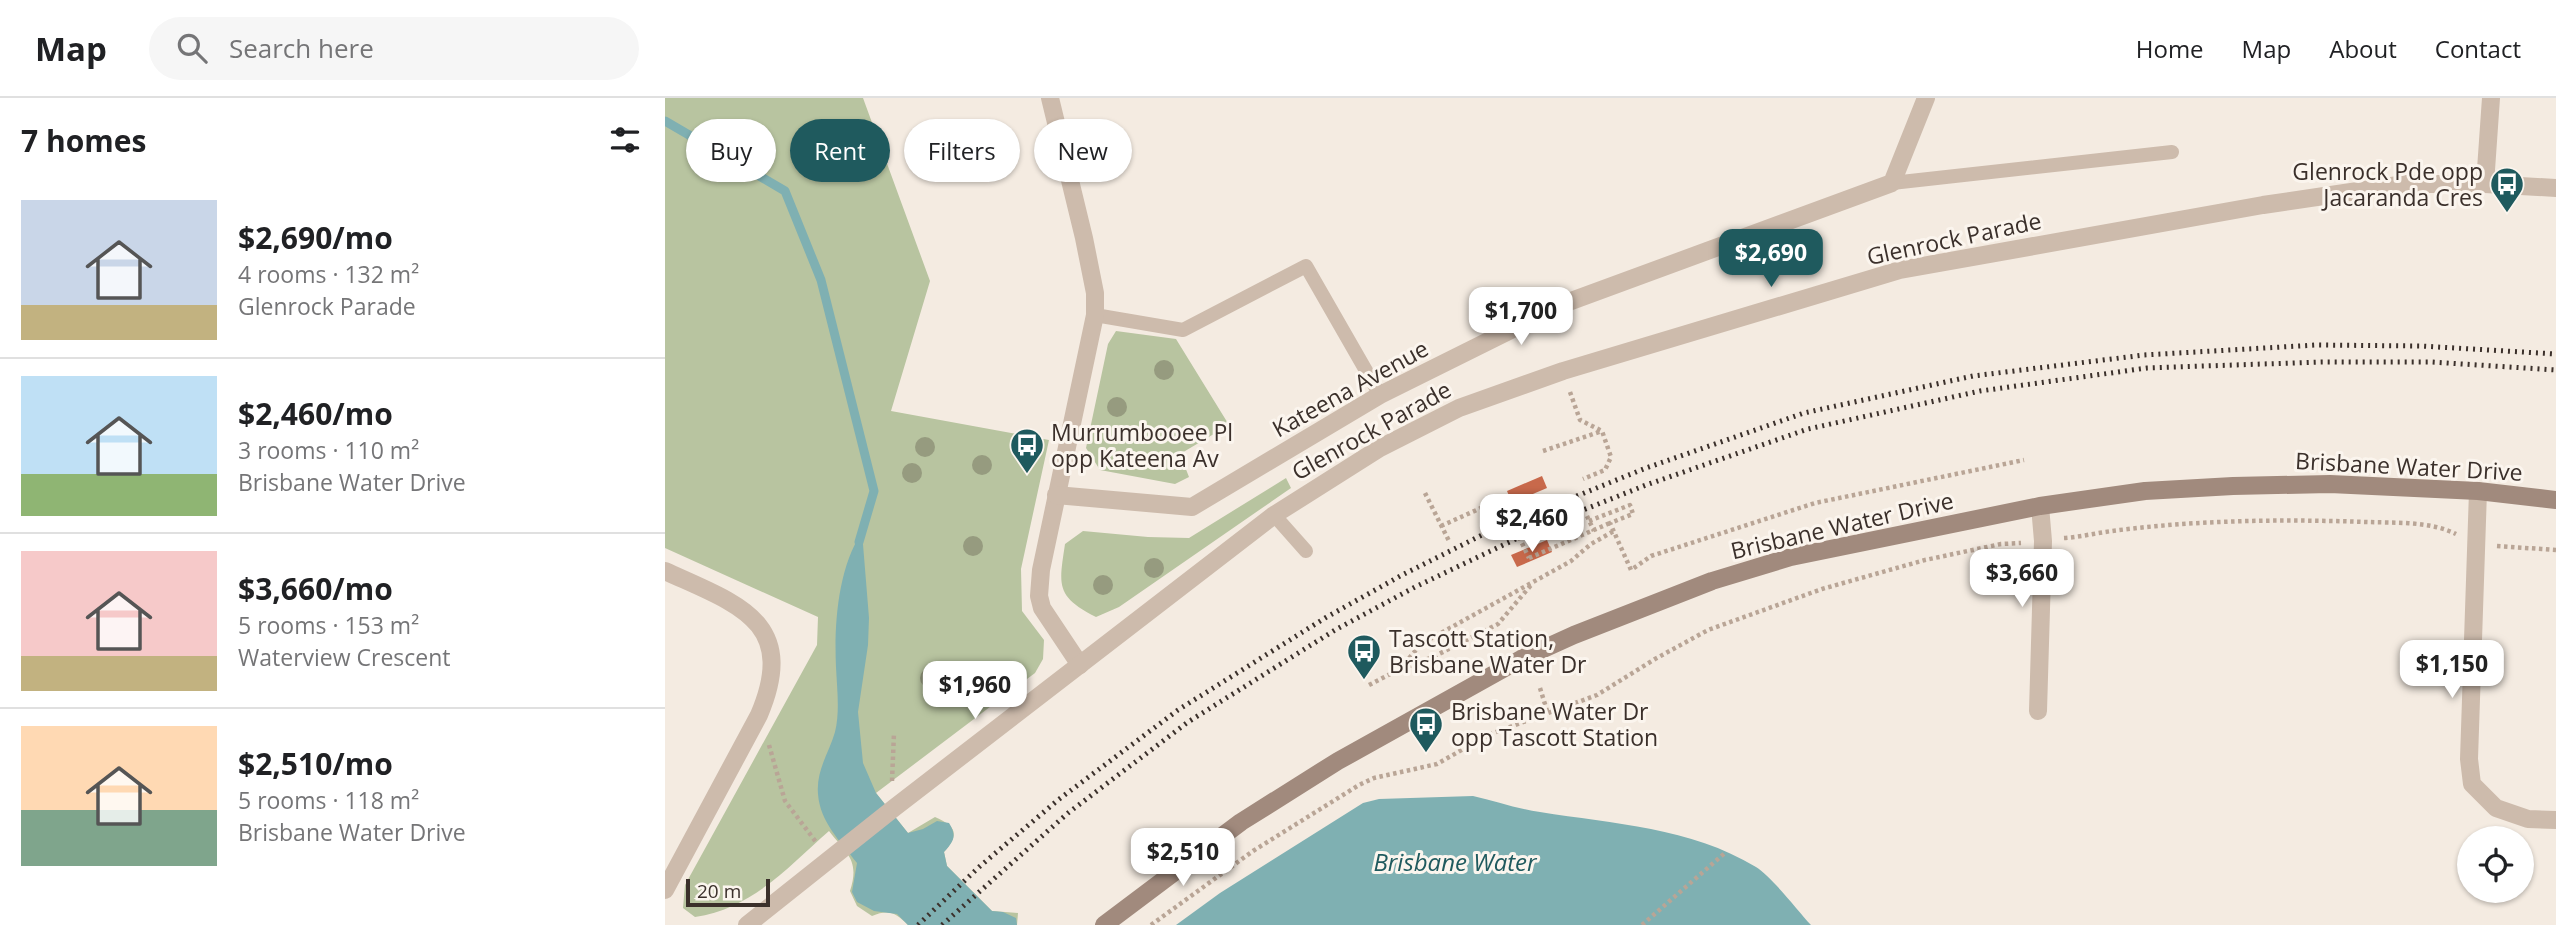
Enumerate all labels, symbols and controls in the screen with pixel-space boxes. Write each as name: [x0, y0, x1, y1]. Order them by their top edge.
search box: [149, 17, 639, 80]
text: Map: [35, 26, 107, 71]
icon: search: [173, 29, 211, 67]
text: Search here: [229, 30, 374, 66]
text: Home: [2136, 32, 2204, 65]
text: Map: [2242, 32, 2291, 65]
text: About: [2329, 32, 2397, 65]
text: Contact: [2435, 32, 2521, 65]
chip: Buy: [686, 119, 776, 182]
chip: Rent: [790, 119, 890, 182]
chip: Filters: [904, 119, 1020, 182]
chip: New: [1034, 119, 1132, 182]
text: 7 homes: [21, 120, 146, 161]
icon: filters: [606, 121, 644, 159]
place label: Glenrock Pde opp Jacaranda Cres: [2292, 155, 2483, 213]
bus stop icon: Glenrock Pde opp Jacaranda Cres: [2488, 165, 2526, 214]
street label: Glenrock Parade: [1864, 204, 2044, 272]
text: $2,690/mo: [238, 217, 393, 258]
icon: home: [77, 228, 161, 312]
pin: $2,690: [1714, 230, 1828, 289]
text: $2,690: [1735, 236, 1807, 268]
text: 4 rooms · 132 m²: [238, 258, 419, 290]
pin: $1,700: [1464, 288, 1578, 347]
text: Glenrock Parade: [238, 290, 416, 322]
text: $1,700: [1485, 294, 1557, 326]
street label: Kateena Avenue: [1266, 332, 1434, 444]
street label: Glenrock Parade: [1286, 373, 1456, 487]
text: $2,460/mo: [238, 393, 393, 434]
icon: home: [77, 404, 161, 488]
place label: Murrumbooee Pl opp Kateena Av: [1051, 416, 1233, 474]
bus stop icon: Murrumbooee Pl opp Kateena Av: [1008, 426, 1046, 475]
text: 3 rooms · 110 m²: [238, 434, 419, 466]
street label: Brisbane Water Drive: [2294, 444, 2524, 488]
text: Brisbane Water Drive: [238, 466, 466, 498]
street label: Brisbane Water Drive: [1727, 484, 1957, 566]
pin: $2,460: [1475, 494, 1589, 554]
text: $2,460: [1496, 501, 1568, 533]
pin: $3,660: [1965, 550, 2079, 609]
text: $3,660: [1986, 556, 2058, 588]
text: $3,660/mo: [238, 568, 393, 609]
icon: home: [77, 579, 161, 663]
text: 5 rooms · 153 m²: [238, 609, 419, 641]
place label: Tascott Station, Brisbane Water Dr: [1389, 622, 1587, 680]
bus stop icon: Tascott Station, Brisbane Water Dr: [1345, 632, 1383, 681]
pin: $1,150: [2395, 640, 2509, 700]
text: Waterview Crescent: [238, 641, 451, 673]
text: $1,150: [2416, 647, 2488, 679]
pin: $1,960: [918, 662, 1032, 721]
text: $1,960: [939, 668, 1011, 700]
place label: Brisbane Water Dr opp Tascott Station: [1451, 695, 1658, 753]
bus stop icon: Brisbane Water Dr opp Tascott Station: [1407, 705, 1445, 754]
text: $2,510/mo: [238, 743, 393, 784]
icon: home: [77, 754, 161, 838]
text: 5 rooms · 118 m²: [238, 784, 419, 816]
text: Brisbane Water Drive: [238, 816, 466, 848]
map controls: [2457, 826, 2534, 903]
button: locate: [2457, 826, 2534, 903]
pin: $2,510: [1126, 828, 1240, 888]
text: $2,510: [1147, 835, 1219, 867]
water label: Brisbane Water: [1373, 845, 1538, 878]
scale bar: [686, 876, 770, 908]
text: 20 m: [697, 878, 741, 904]

